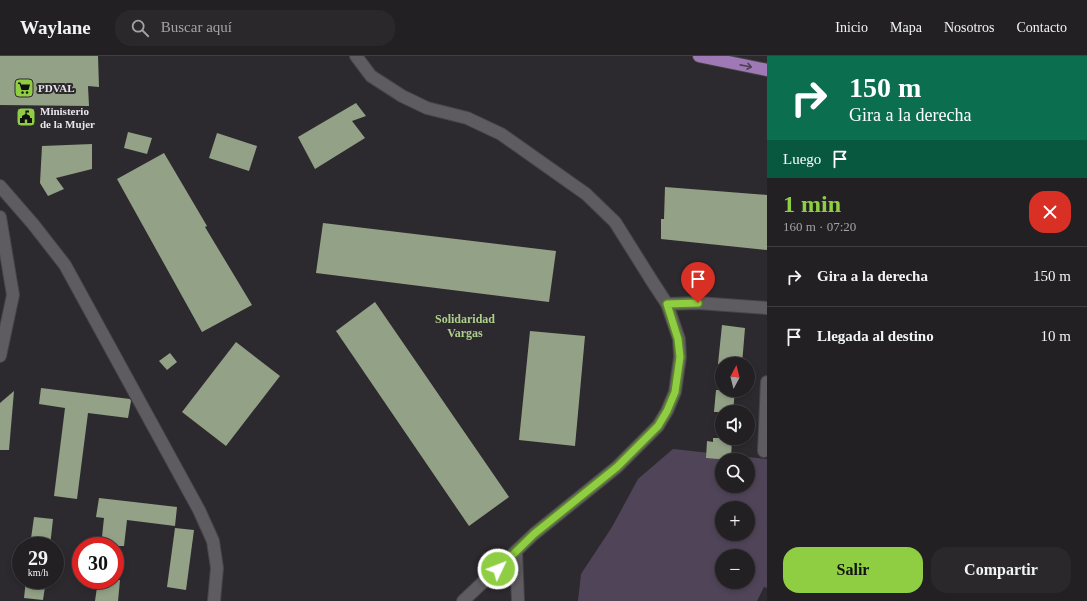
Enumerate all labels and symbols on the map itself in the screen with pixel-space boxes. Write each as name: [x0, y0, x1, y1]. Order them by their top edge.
one-way arrow: [740, 63, 753, 71]
supermarket icon: PDVAL: [13, 77, 35, 99]
place label: PDVAL: [38, 82, 74, 94]
place label: Ministerio de la Mujer: [40, 105, 95, 130]
public building icon: Ministerio de la Mujer: [15, 106, 37, 128]
pin: [681, 262, 715, 303]
district label: Solidaridad Vargas: [435, 312, 495, 340]
north arrow: [715, 357, 755, 397]
speed limit sign: 30: [72, 537, 124, 589]
position arrow: [477, 548, 519, 590]

